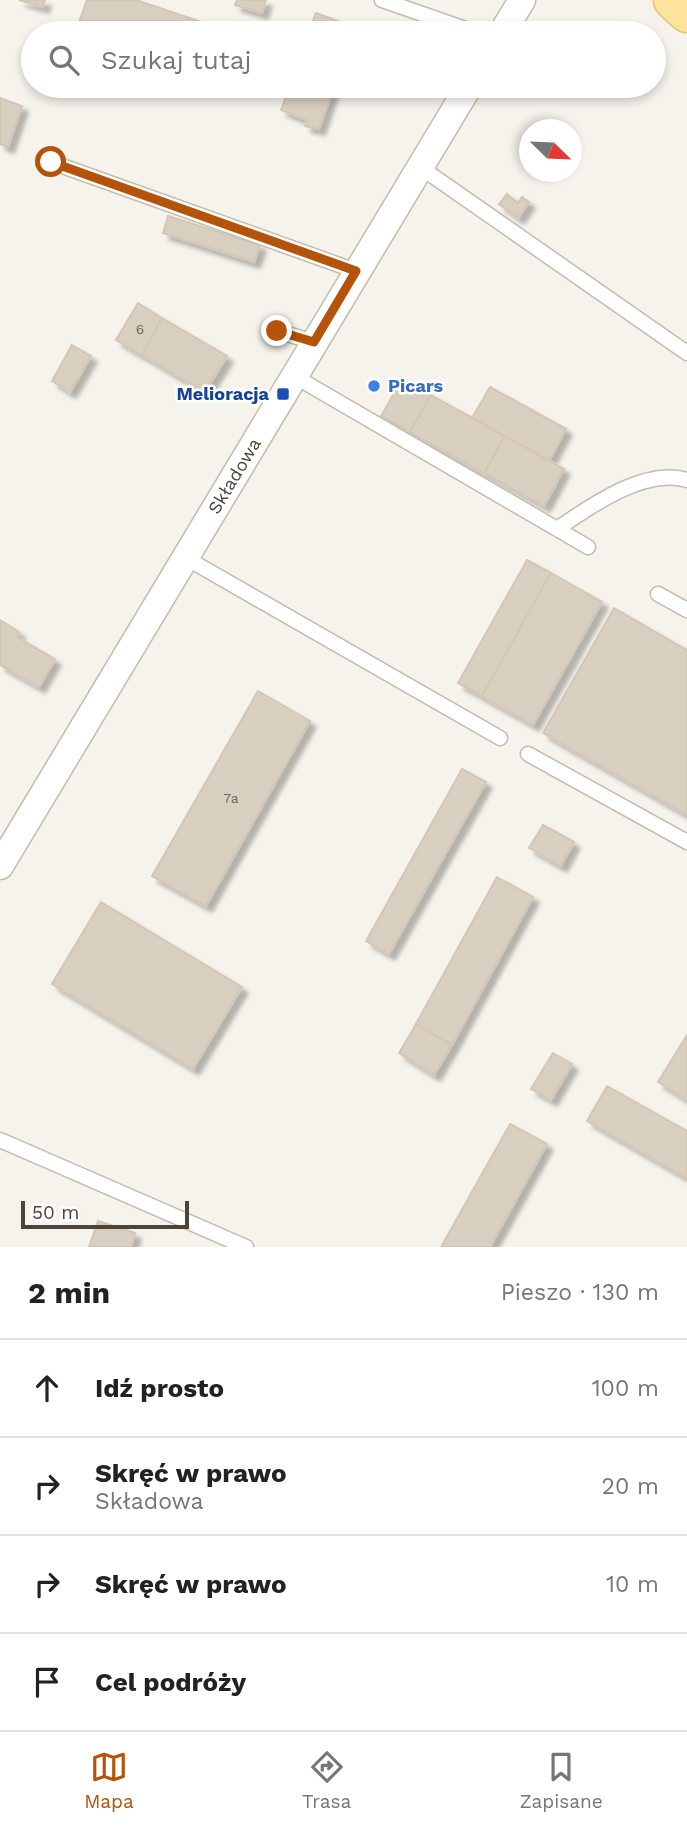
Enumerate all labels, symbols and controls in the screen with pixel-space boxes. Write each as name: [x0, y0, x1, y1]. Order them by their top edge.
search box: [21, 21, 666, 98]
icon: search: [45, 41, 83, 79]
text: Szukaj tutaj: [101, 45, 251, 75]
north arrow: [519, 119, 582, 182]
route start: [35, 146, 66, 177]
route end: [261, 315, 292, 346]
house number: 6: [136, 321, 144, 337]
place label: Picars: [388, 375, 443, 396]
marker: Picars: [366, 378, 382, 394]
place label: Melioracja: [176, 383, 270, 404]
marker: Melioracja: [275, 386, 291, 402]
street label: Składowa: [203, 434, 265, 518]
house number: 7a: [223, 790, 239, 806]
scale bar: [21, 1198, 189, 1230]
text: 50 m: [32, 1201, 79, 1224]
text: 2 min: [28, 1275, 110, 1310]
text: Pieszo · 130 m: [501, 1279, 659, 1306]
icon: ahead: [28, 1369, 66, 1407]
text: Idź prosto: [95, 1373, 224, 1403]
text: 100 m: [592, 1375, 659, 1402]
text: Skręć w prawo: [95, 1458, 287, 1488]
icon: right: [28, 1467, 66, 1505]
text: 20 m: [602, 1473, 659, 1500]
text: Składowa: [95, 1488, 204, 1515]
icon: right: [28, 1565, 66, 1603]
text: Skręć w prawo: [95, 1569, 287, 1599]
text: 10 m: [606, 1571, 659, 1598]
icon: arrive: [28, 1663, 66, 1701]
text: Cel podróży: [95, 1667, 246, 1697]
tab: Mapa: [84, 1748, 134, 1813]
tab: Trasa: [302, 1748, 351, 1813]
tab: Zapisane: [520, 1748, 603, 1813]

